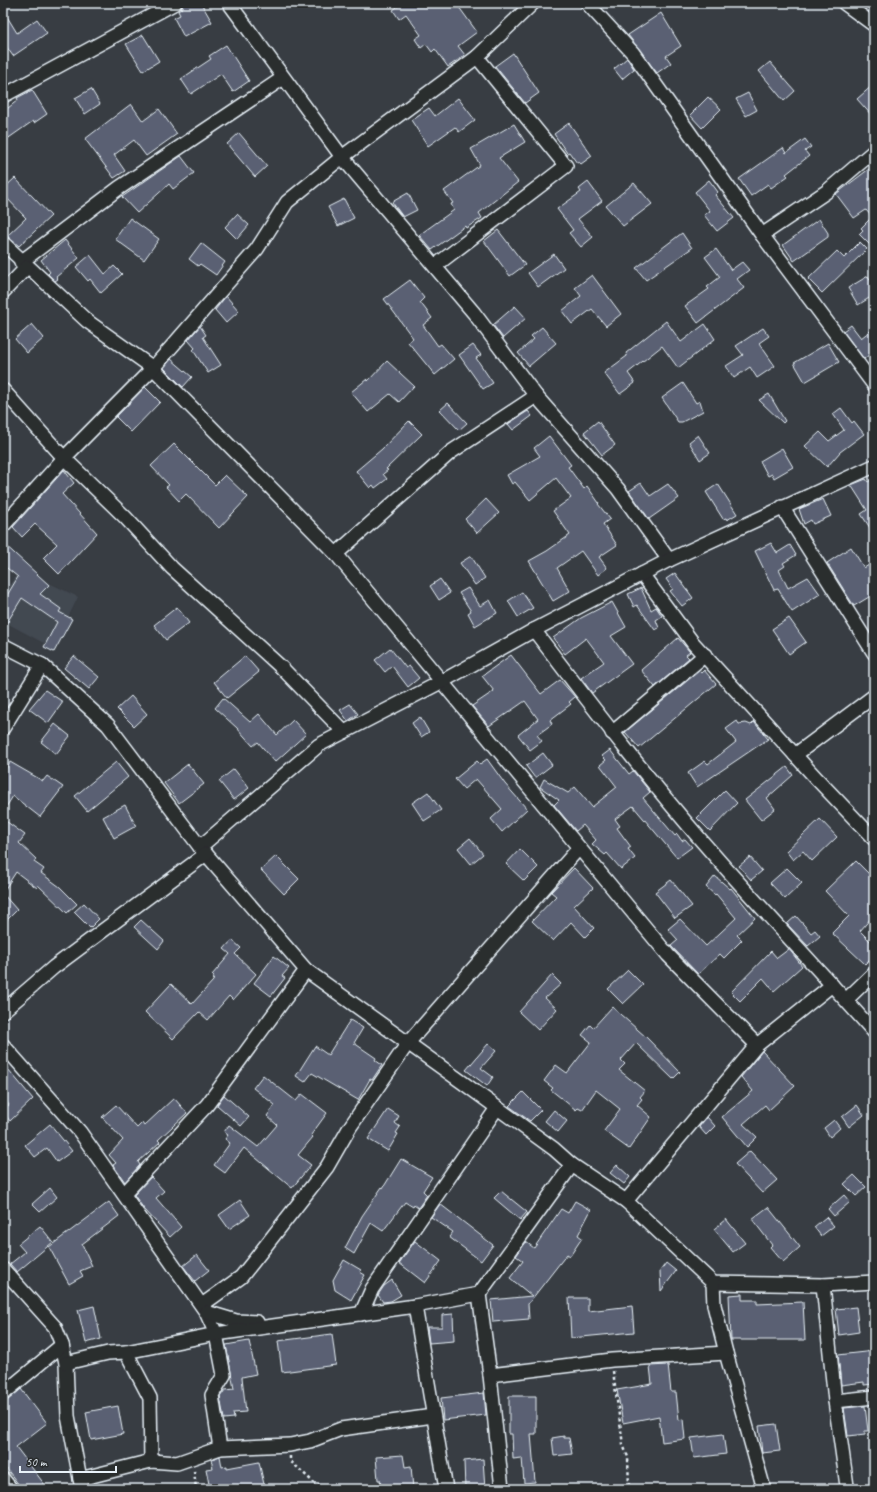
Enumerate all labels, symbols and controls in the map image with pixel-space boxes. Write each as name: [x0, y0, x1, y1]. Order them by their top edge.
scale bar: [20, 1448, 116, 1474]
text: 50 m: [26, 1454, 48, 1470]

